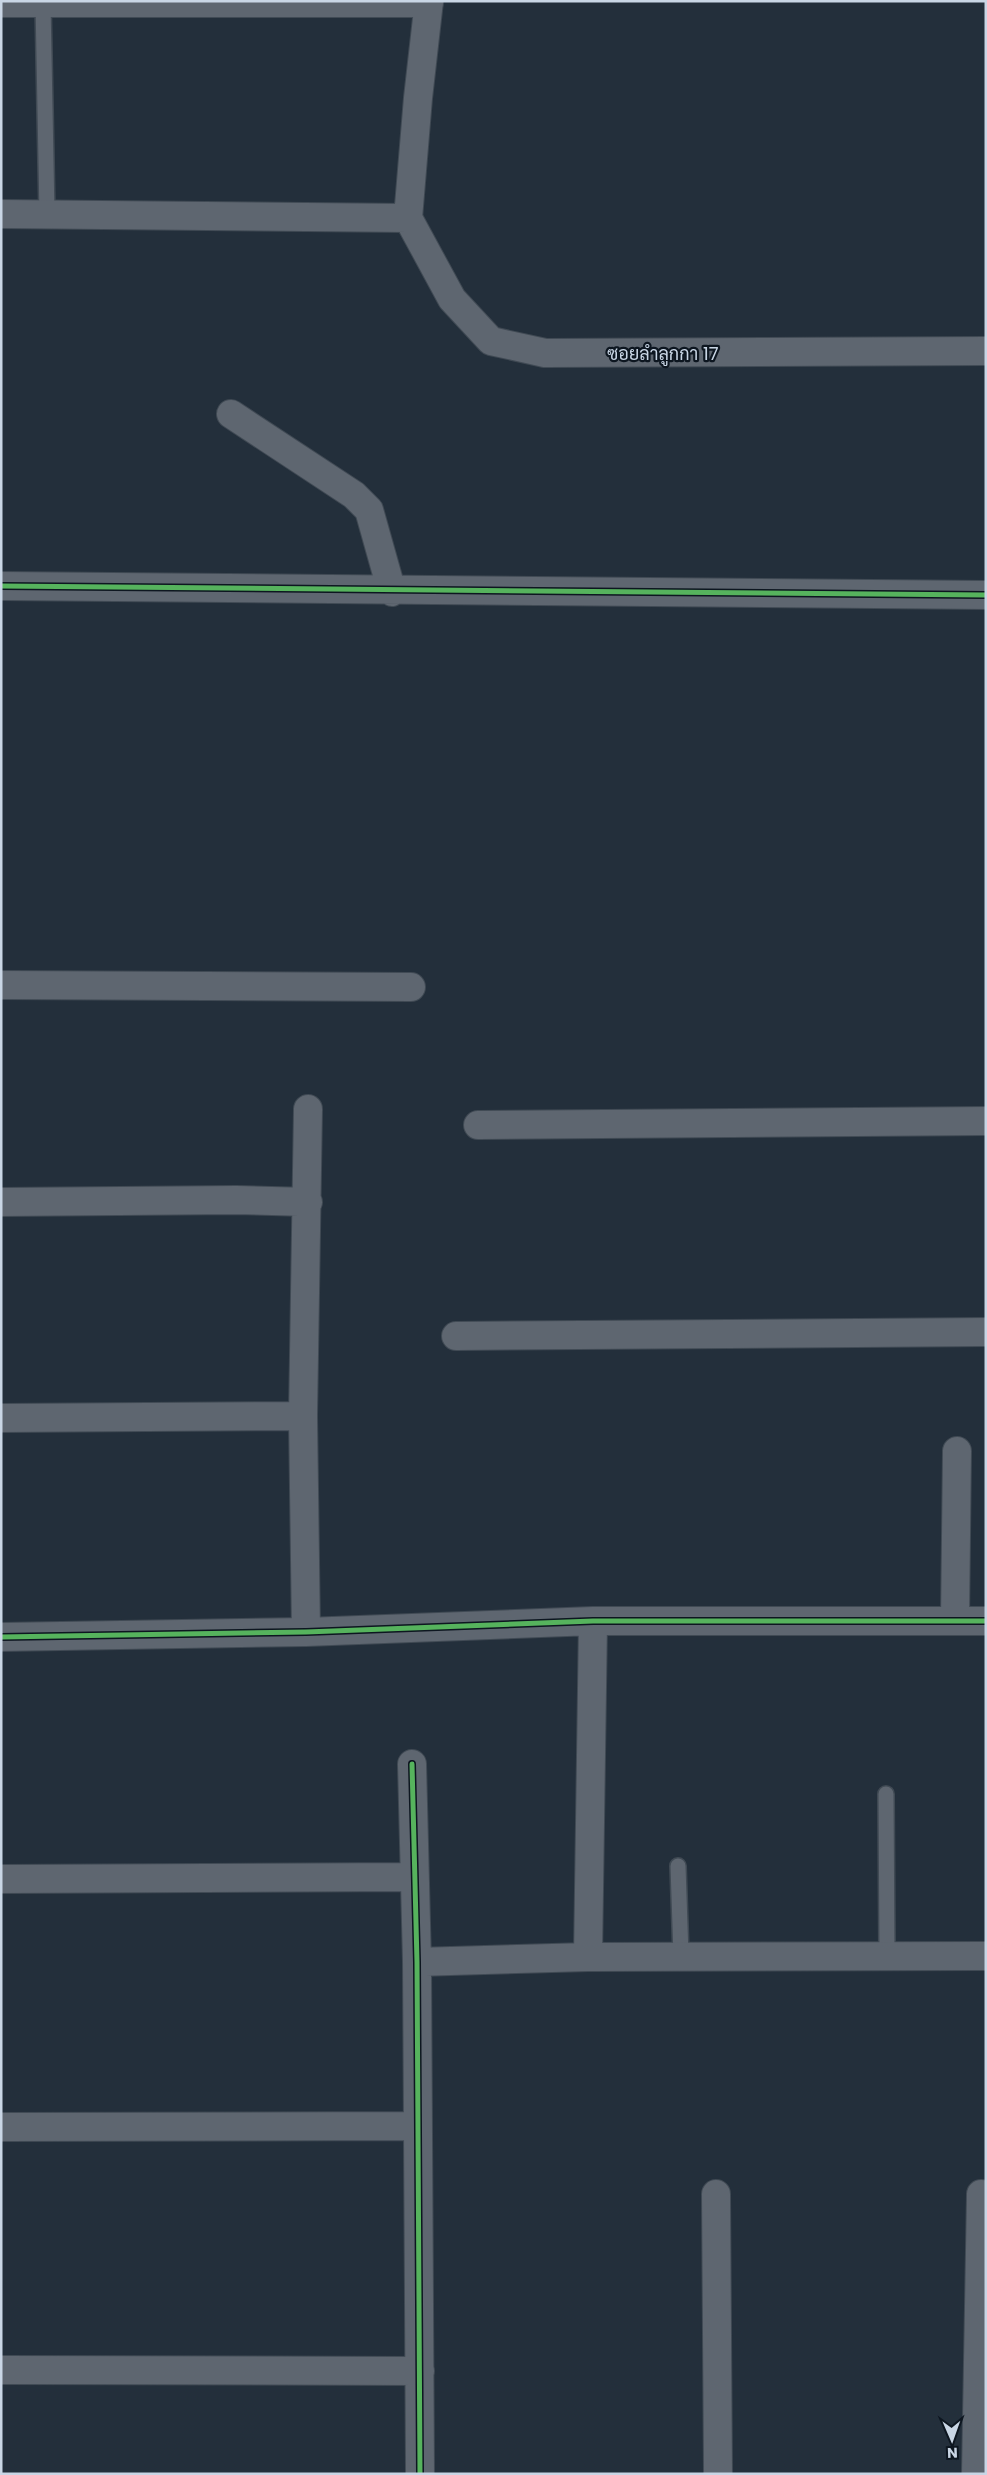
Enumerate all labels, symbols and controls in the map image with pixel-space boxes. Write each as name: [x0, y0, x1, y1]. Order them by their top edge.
street label: ซอยลำลูกกา 17: [607, 341, 719, 367]
north arrow: [927, 2415, 977, 2465]
text: N: [947, 2443, 958, 2463]

